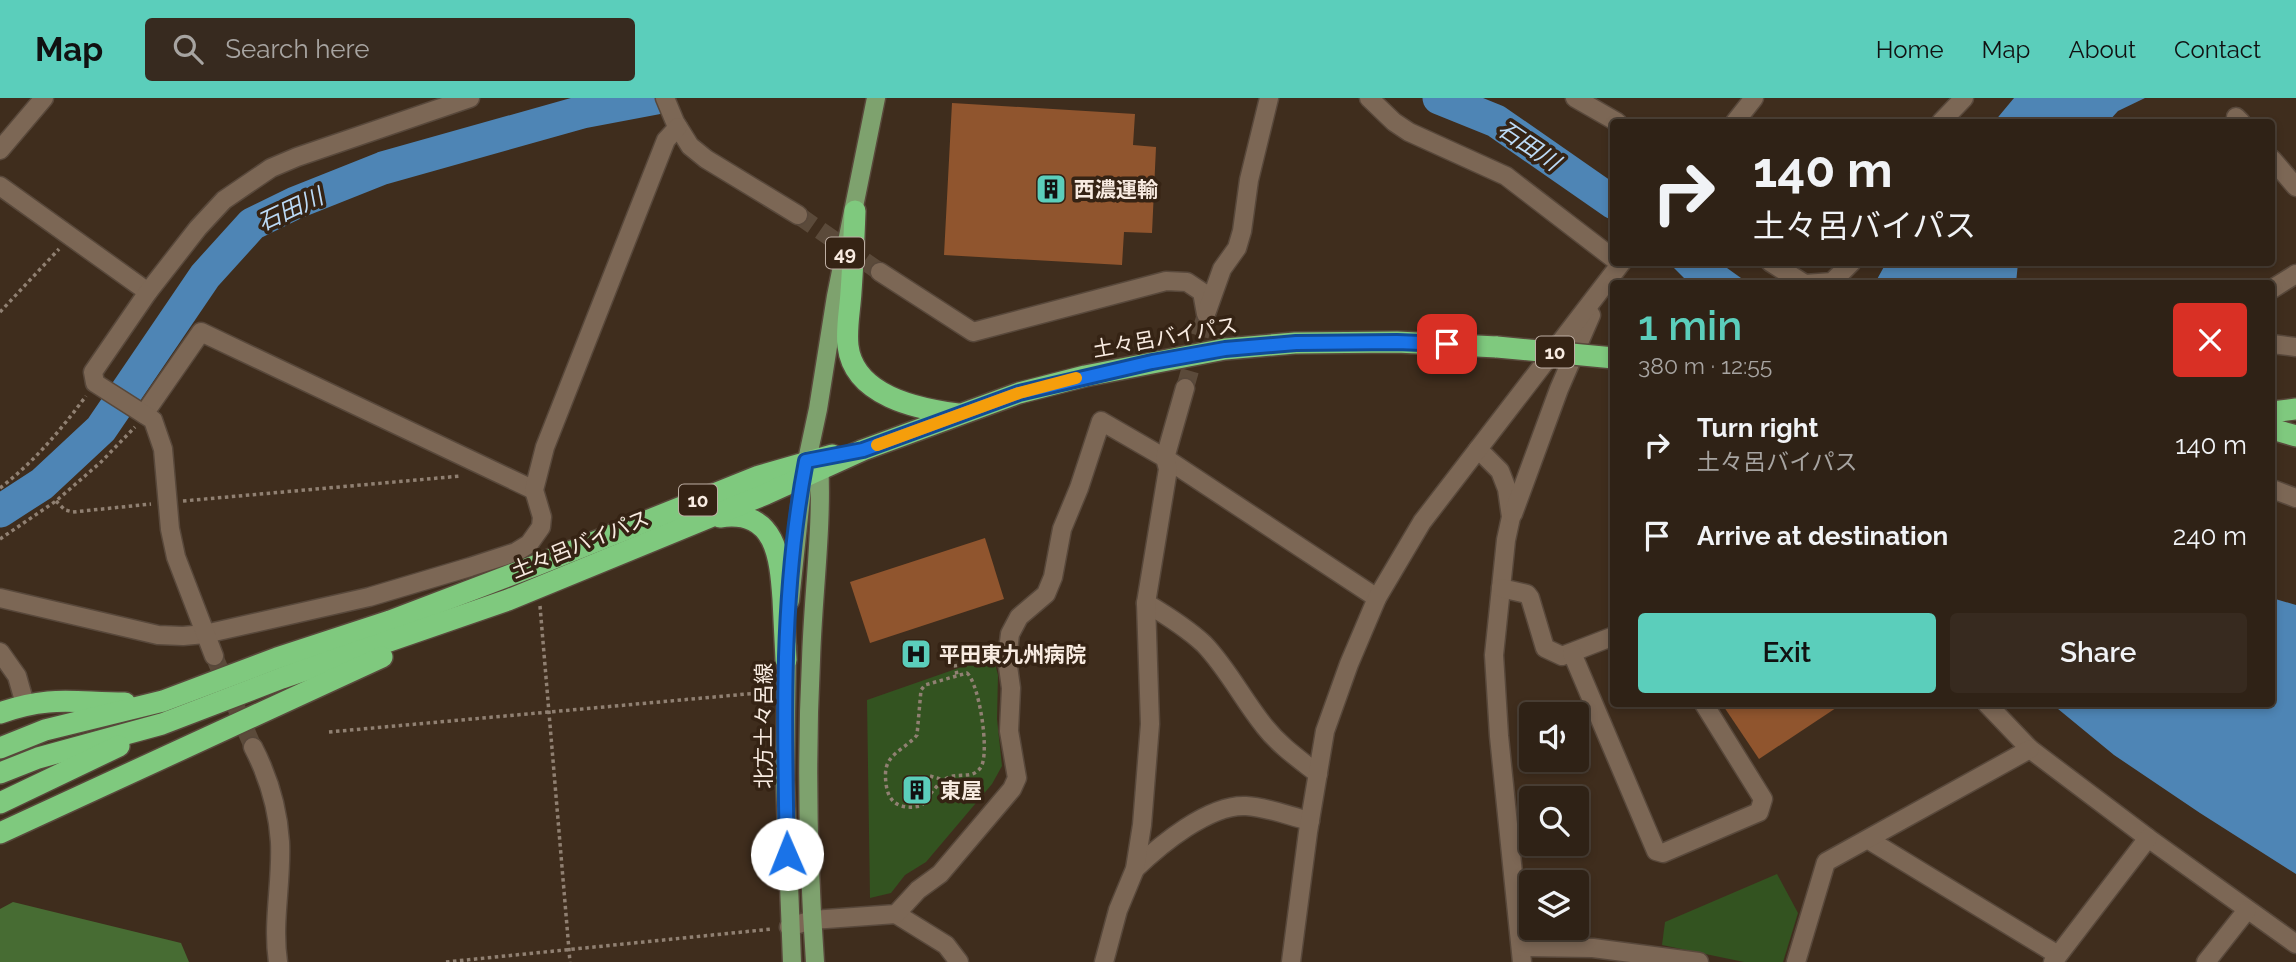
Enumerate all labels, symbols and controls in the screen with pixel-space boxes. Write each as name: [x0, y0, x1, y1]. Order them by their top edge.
search box: [145, 18, 635, 81]
text: Map: [35, 30, 103, 69]
icon: search: [169, 30, 207, 68]
text: Search here: [225, 34, 370, 64]
text: Home: [1876, 35, 1944, 64]
text: Map: [1982, 35, 2030, 64]
text: About: [2068, 35, 2136, 64]
text: Contact: [2174, 35, 2261, 64]
water label: 石田川: [1493, 115, 1568, 177]
text: 140 m: [1753, 141, 1893, 198]
icon: right: [1638, 147, 1729, 238]
building icon: 西濃運輸: [1034, 172, 1068, 206]
place label: 西濃運輸: [1074, 177, 1158, 202]
water label: 石田川: [253, 181, 330, 236]
text: 土々呂バイパス: [1753, 207, 1976, 244]
road number: 49: [826, 238, 864, 268]
text: 1 min: [1638, 301, 1742, 350]
button: close: [2173, 303, 2247, 377]
street label: 土々呂バイパス: [1091, 312, 1239, 362]
pin: [1417, 314, 1477, 374]
icon: arrive: [1428, 325, 1466, 363]
road number: 10: [1536, 336, 1574, 368]
text: 380 m · 12:55: [1638, 352, 1772, 379]
text: Turn right: [1697, 413, 1818, 443]
icon: right: [1638, 426, 1676, 464]
text: 140 m: [2175, 430, 2247, 460]
text: 土々呂バイパス: [1697, 448, 1858, 475]
road number: 10: [679, 484, 717, 516]
street label: 土々呂バイパス: [507, 505, 653, 583]
icon: arrive: [1638, 517, 1676, 555]
text: Arrive at destination: [1697, 521, 1948, 551]
text: 240 m: [2173, 521, 2247, 551]
button: Exit: [1638, 613, 1936, 693]
button: Share: [1950, 613, 2247, 693]
hospital icon: 平田東九州病院: [899, 637, 933, 671]
place label: 平田東九州病院: [939, 642, 1086, 667]
street label: 北方土々呂線: [751, 663, 776, 789]
map controls: [1519, 702, 1589, 940]
button: sound: [1519, 702, 1589, 772]
building icon: 東屋: [900, 773, 934, 807]
place label: 東屋: [940, 778, 982, 803]
button: search: [1519, 786, 1589, 856]
position arrow: [750, 817, 824, 891]
button: layers: [1519, 870, 1589, 940]

